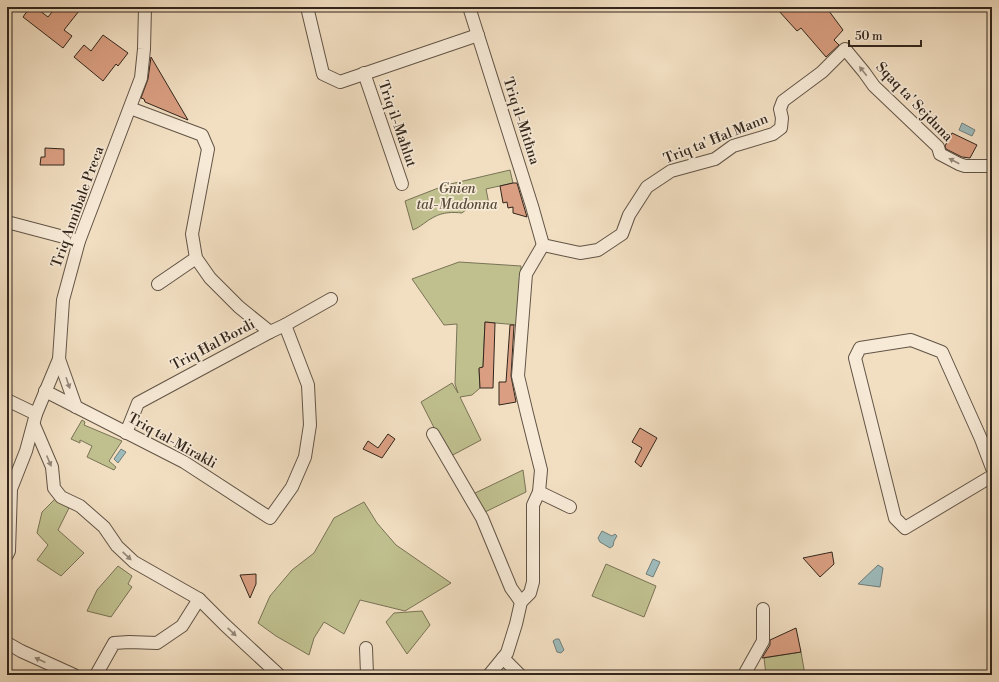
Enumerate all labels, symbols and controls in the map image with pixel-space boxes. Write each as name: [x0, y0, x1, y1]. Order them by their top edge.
scale bar: [849, 22, 921, 48]
text: 50 m: [855, 29, 883, 44]
street label: Sqaq ta' Sejduna: [872, 58, 957, 146]
one-way arrow: [858, 65, 867, 76]
street label: Triq il-Mitħna: [498, 75, 544, 168]
street label: Triq il-Maħlut: [374, 78, 420, 170]
street label: Triq ta' Ħal Mann: [661, 110, 771, 168]
street label: Triq Annibale Preca: [48, 143, 109, 270]
one-way arrow: [948, 158, 960, 164]
park label: Gnien tal-Madonna: [416, 180, 498, 214]
street label: Triq Ħal Bordi: [168, 315, 258, 375]
one-way arrow: [65, 377, 71, 389]
street label: Triq tal-Mirakli: [124, 409, 220, 473]
one-way arrow: [46, 455, 52, 466]
one-way arrow: [123, 551, 132, 560]
one-way arrow: [227, 627, 237, 636]
one-way arrow: [34, 656, 46, 663]

